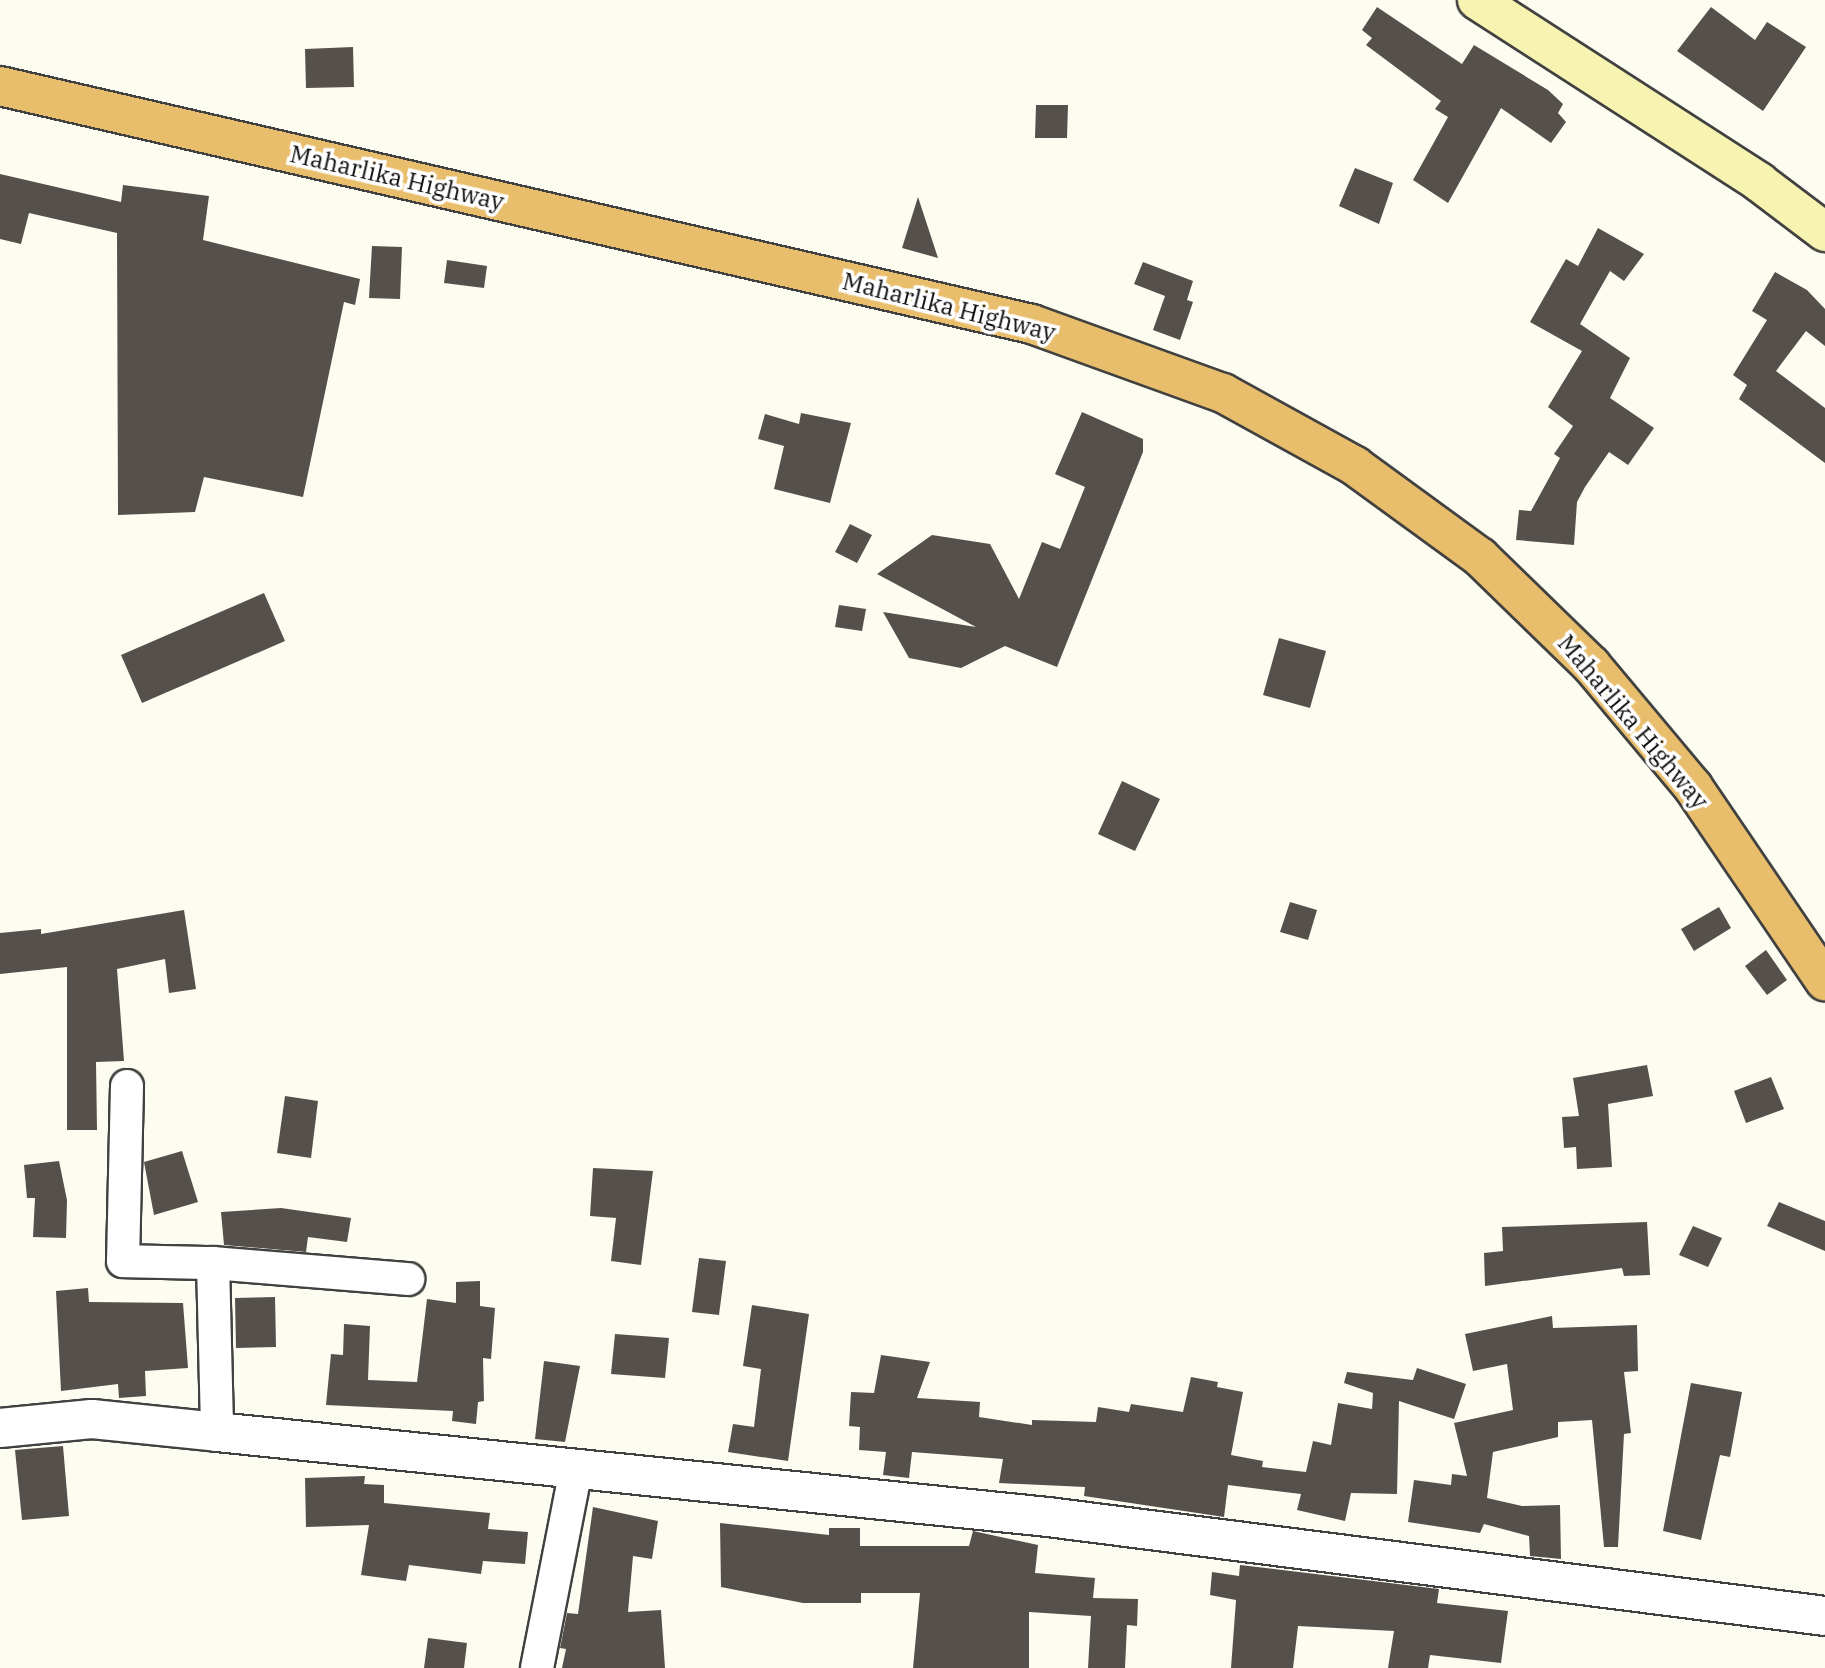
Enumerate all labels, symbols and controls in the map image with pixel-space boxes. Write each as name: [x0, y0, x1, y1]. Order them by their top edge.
street label: Maharlika Highway: [287, 139, 507, 217]
street label: Maharlika Highway: [839, 267, 1059, 347]
street label: Maharlika Highway: [1552, 629, 1714, 815]

